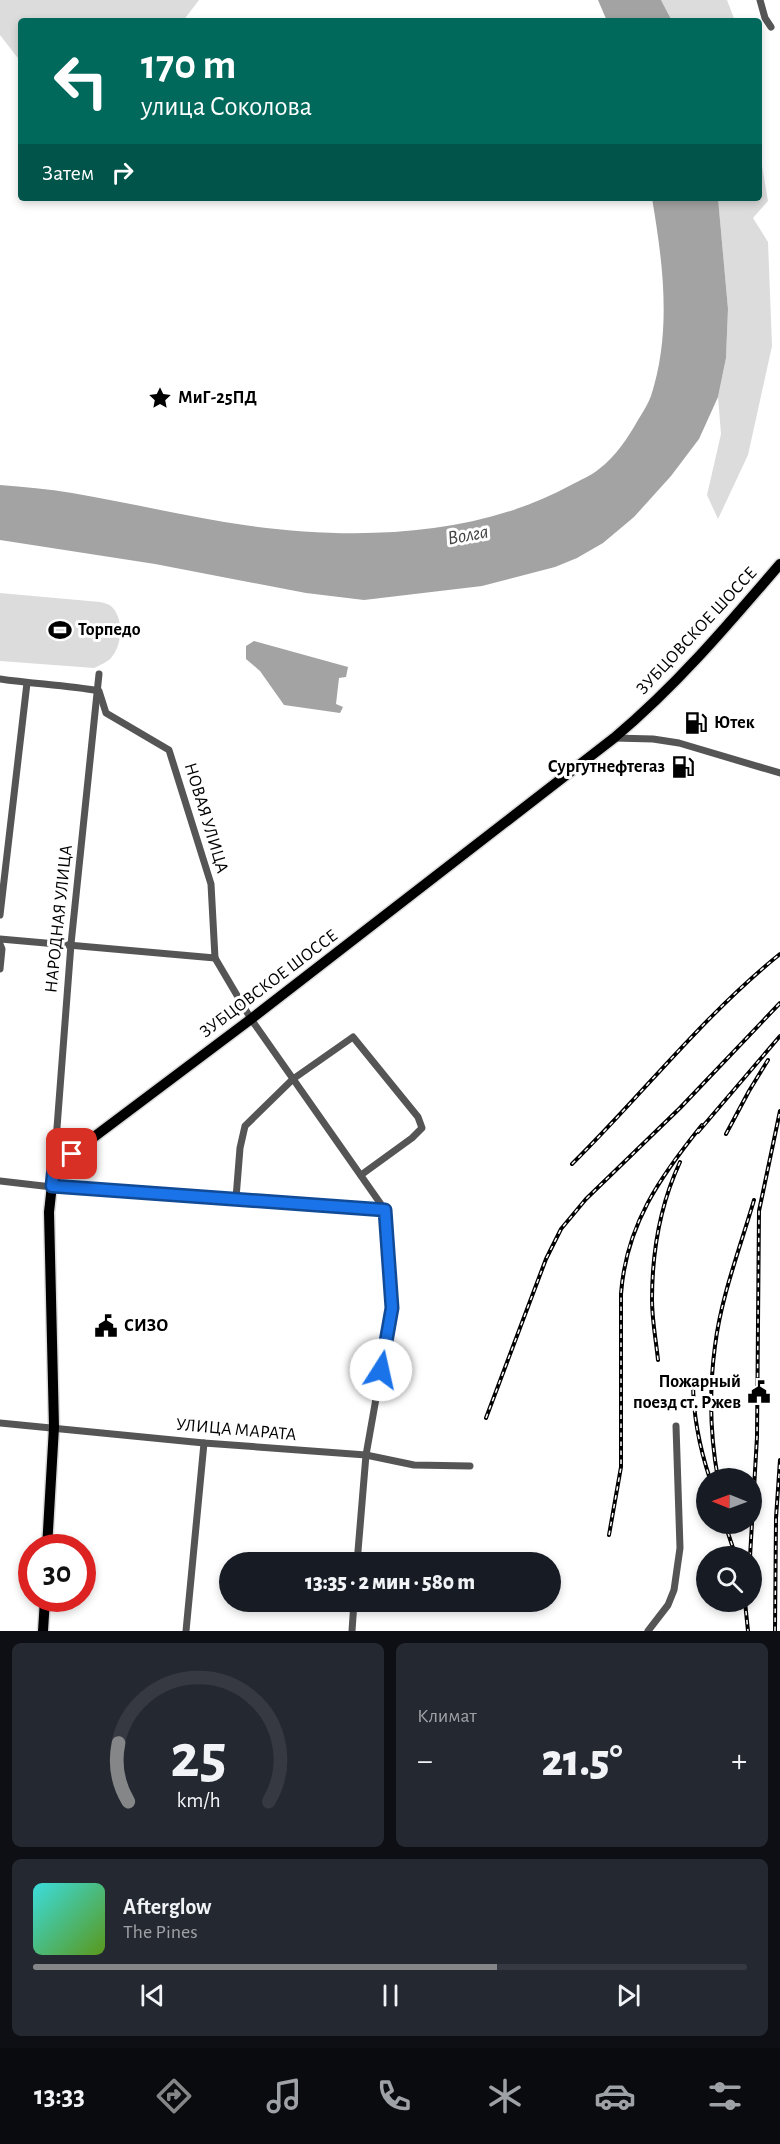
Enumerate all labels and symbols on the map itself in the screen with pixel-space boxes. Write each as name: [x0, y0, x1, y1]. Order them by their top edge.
place icon: МиГ-25ПД: [147, 385, 173, 411]
place label: МиГ-25ПД: [178, 389, 257, 407]
water label: Волга: [446, 522, 490, 548]
street label: ЗУБЦОВСКОЕ ШОССЕ: [633, 564, 761, 698]
sports icon: Торпедо: [47, 617, 73, 643]
place label: Торпедо: [78, 621, 141, 639]
fuel station icon: Ютек: [683, 710, 709, 736]
place label: Ютек: [714, 714, 755, 732]
fuel station icon: Сургутнефтегаз: [670, 754, 696, 780]
place label: Сургутнефтегаз: [548, 758, 665, 776]
street label: НОВАЯ УЛИЦА: [181, 761, 231, 876]
street label: НАРОДНАЯ УЛИЦА: [42, 844, 76, 994]
street label: ЗУБЦОВСКОЕ ШОССЕ: [197, 926, 341, 1042]
pin: [46, 1128, 97, 1179]
public building icon: СИЗО: [93, 1313, 119, 1339]
place label: СИЗО: [124, 1317, 168, 1335]
position arrow: [349, 1338, 413, 1402]
place label: Пожарный поезд ст. Ржев: [633, 1373, 741, 1412]
public building icon: Пожарный поезд ст. Ржев: [746, 1379, 772, 1405]
street label: УЛИЦА МАРАТА: [175, 1416, 297, 1444]
north arrow: [696, 1468, 762, 1534]
speed limit sign: 30: [18, 1534, 96, 1612]

